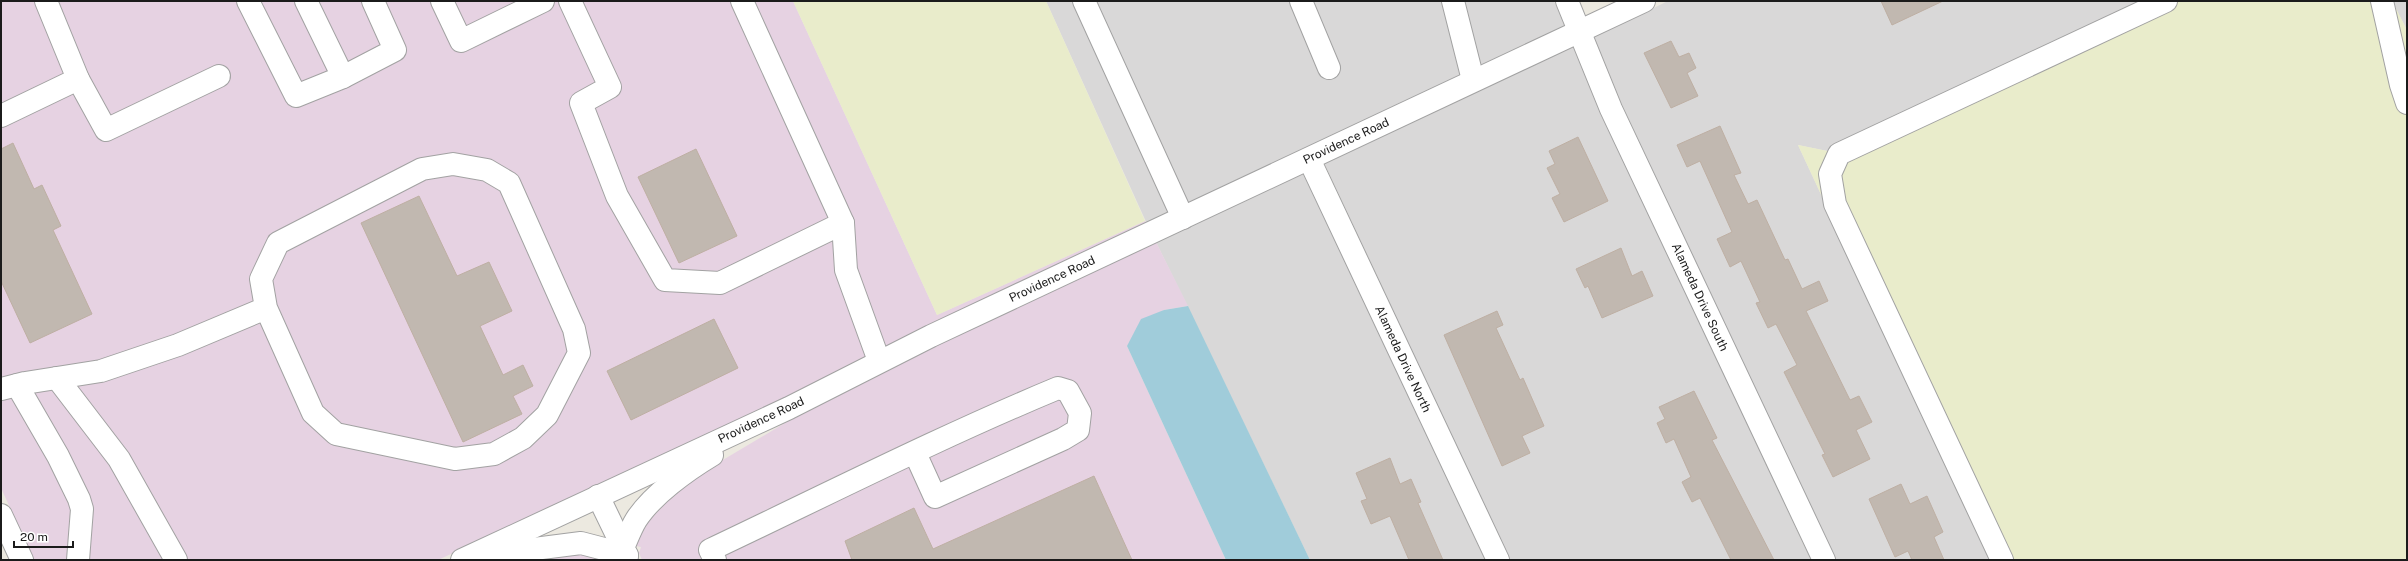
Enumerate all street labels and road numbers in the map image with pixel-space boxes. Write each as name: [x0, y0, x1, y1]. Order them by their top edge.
street label: Providence Road: [1301, 115, 1391, 167]
street label: Alameda Drive South: [1669, 241, 1731, 353]
street label: Providence Road: [1007, 253, 1097, 305]
street label: Alameda Drive North: [1372, 303, 1434, 415]
street label: Providence Road: [716, 394, 806, 446]

